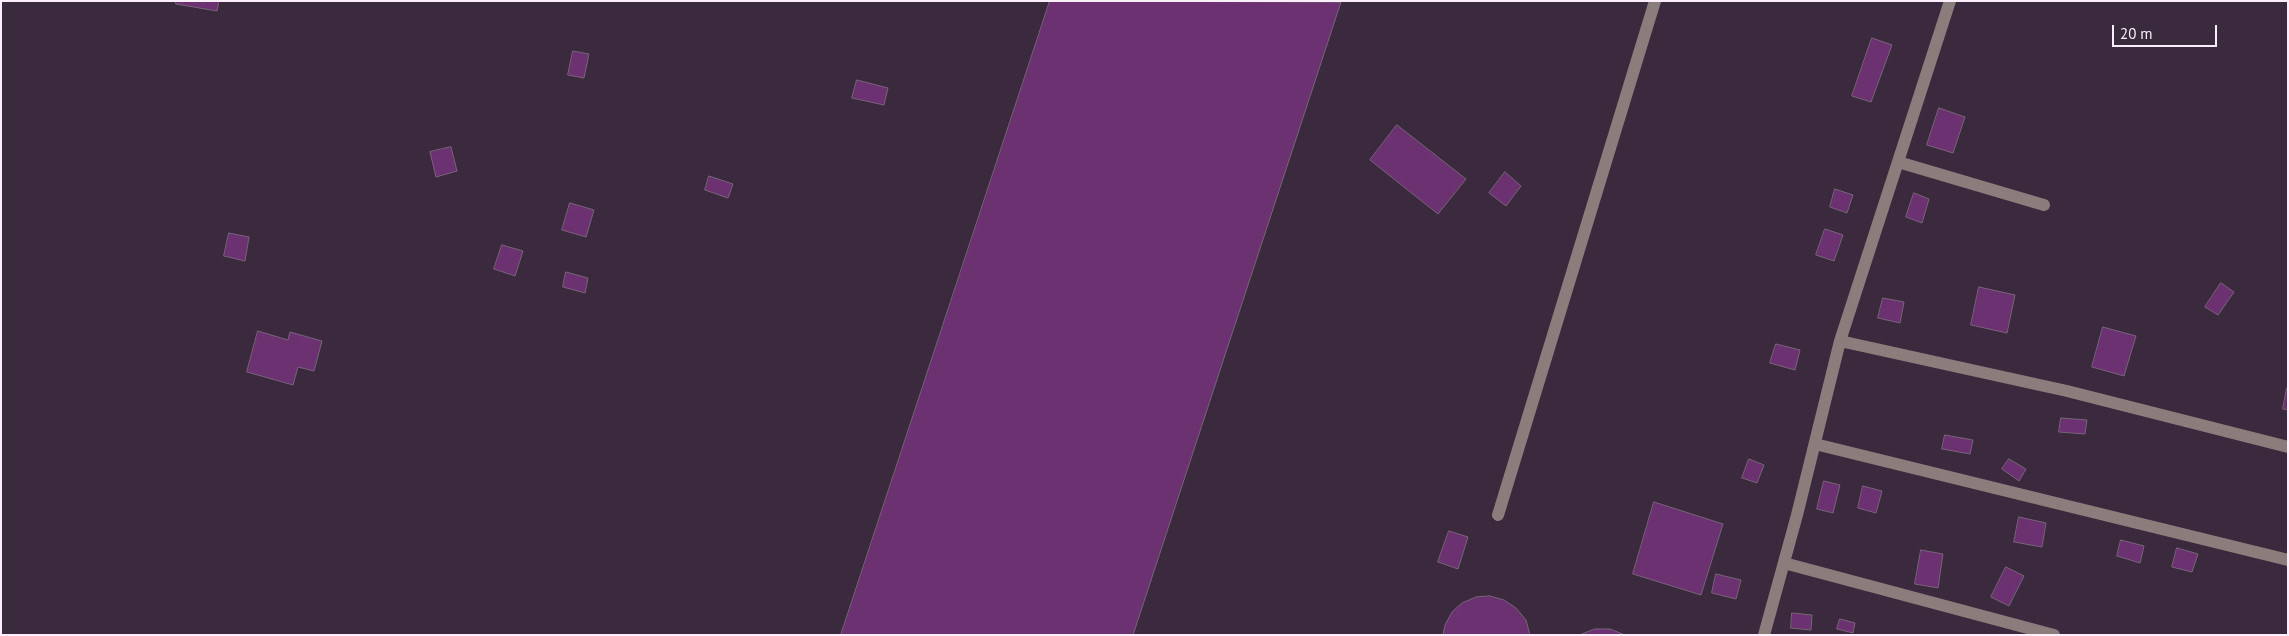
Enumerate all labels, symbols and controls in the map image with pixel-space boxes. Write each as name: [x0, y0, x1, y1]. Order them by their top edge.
scale bar: [2114, 15, 2219, 47]
text: 20 m: [2120, 24, 2153, 43]

